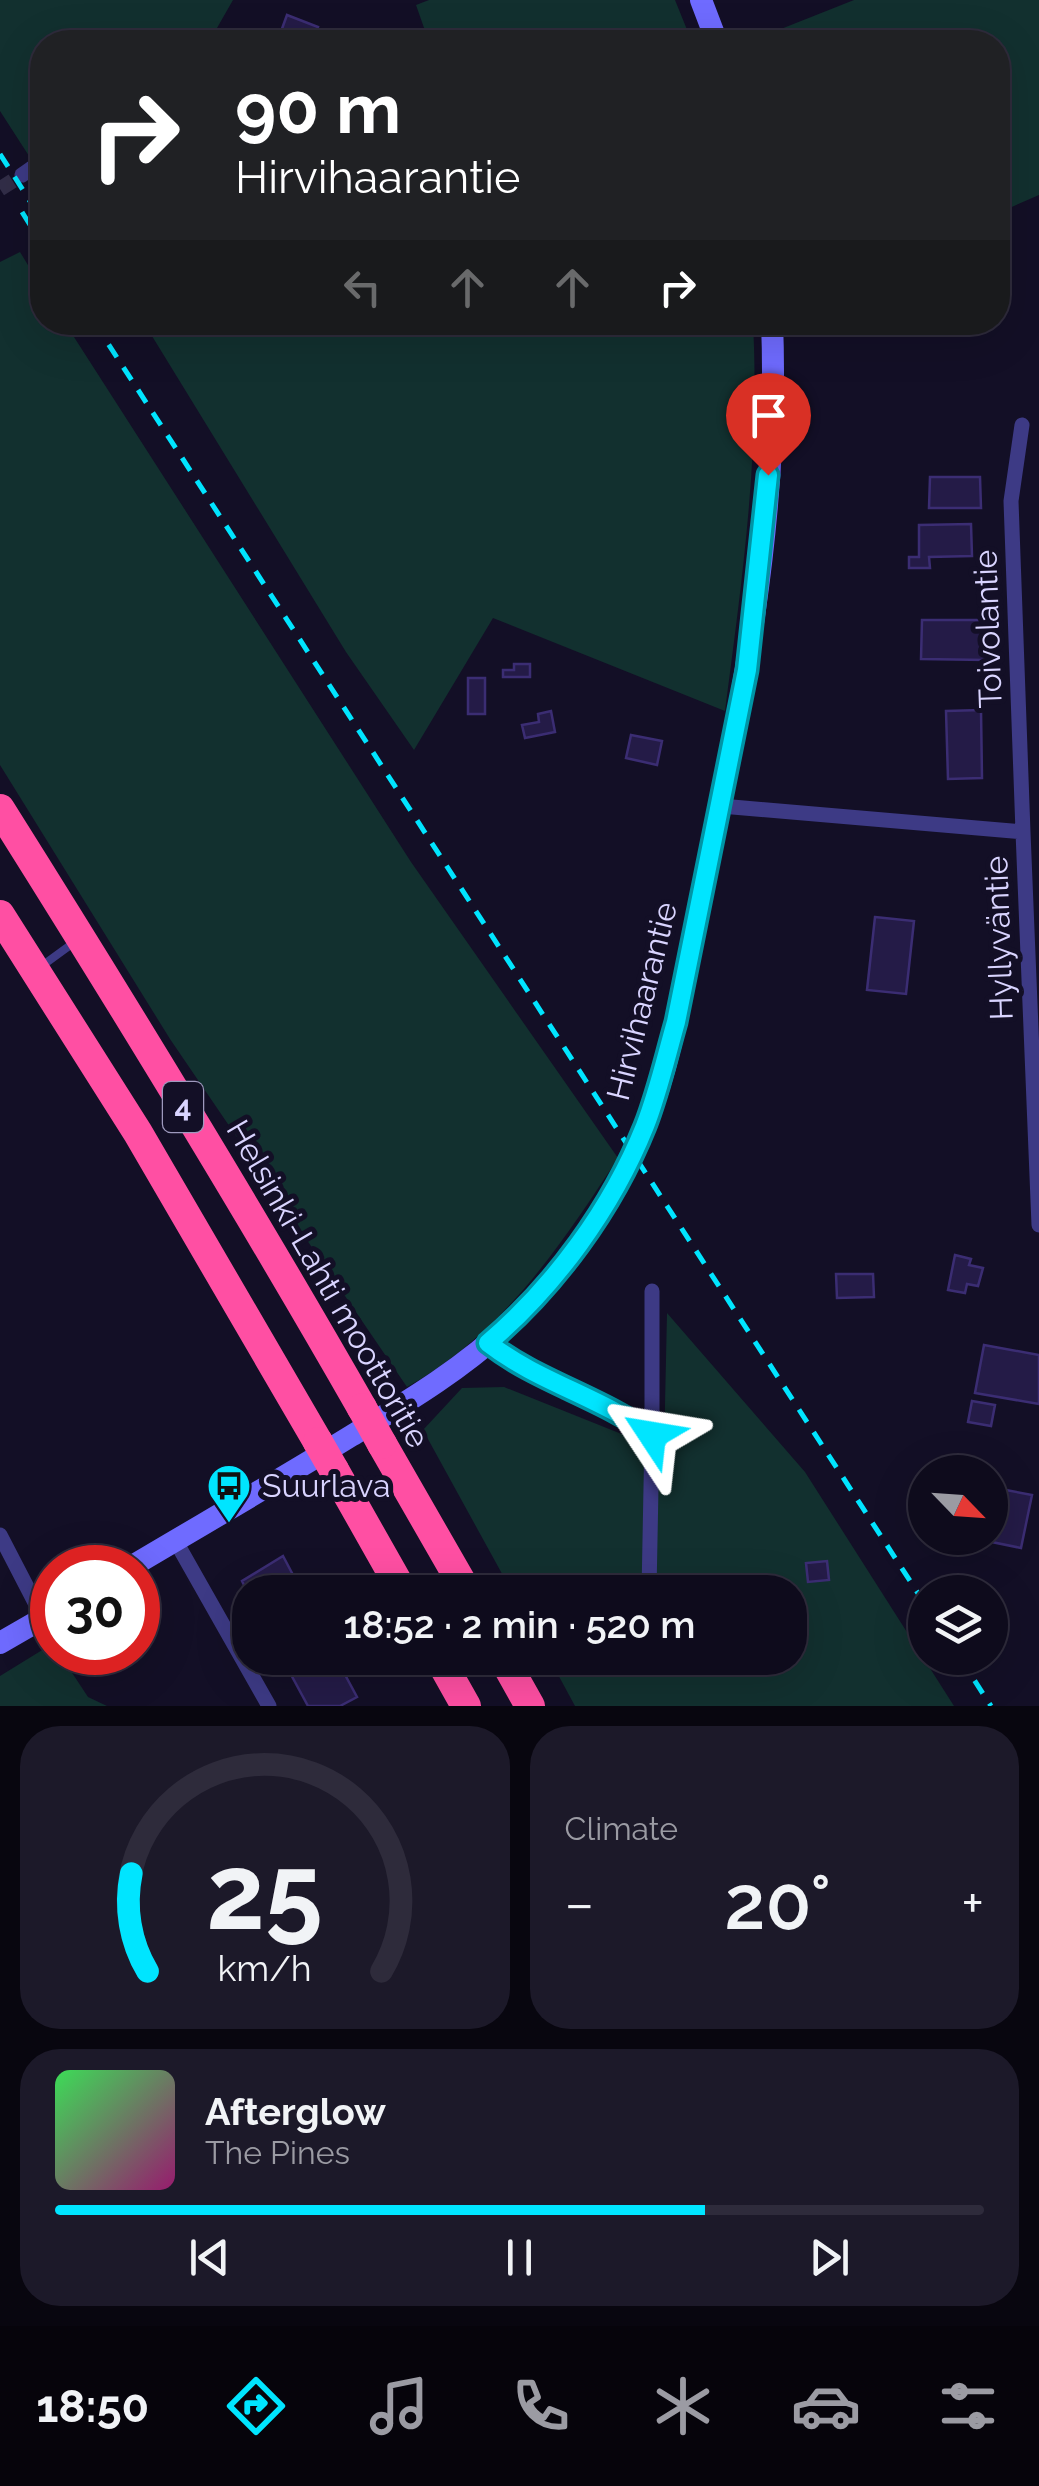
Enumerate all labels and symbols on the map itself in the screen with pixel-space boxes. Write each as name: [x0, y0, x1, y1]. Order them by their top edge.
pin: [726, 373, 811, 476]
street label: Toivolantie: [966, 549, 1009, 709]
street label: Hyllyväntie: [977, 855, 1020, 1021]
street label: Hirvihaarantie: [599, 898, 684, 1104]
road number: 4: [163, 1082, 203, 1132]
street label: Helsinki-Lahti moottoritie: [219, 1113, 437, 1454]
position arrow: [600, 1383, 704, 1487]
north arrow: [908, 1455, 1008, 1555]
bus stop icon: Suurlava: [206, 1463, 252, 1524]
place label: Suurlava: [262, 1467, 390, 1504]
speed limit sign: 30: [30, 1545, 160, 1675]

